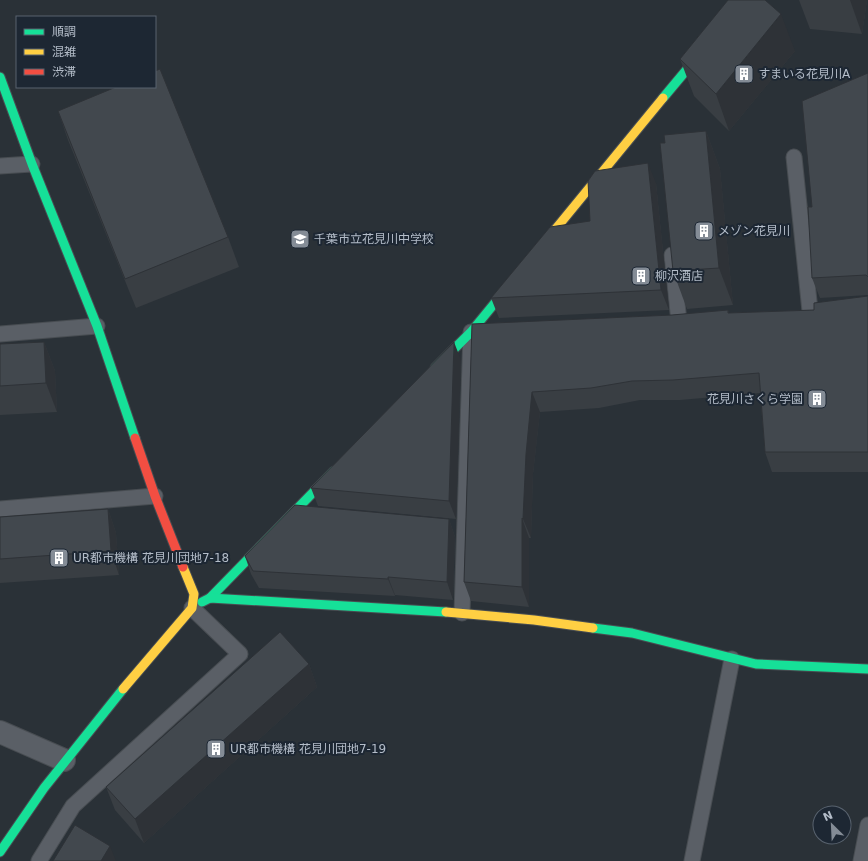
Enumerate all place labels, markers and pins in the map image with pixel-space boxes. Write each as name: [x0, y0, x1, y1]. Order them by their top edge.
building icon: すまいる花見川A: [733, 63, 755, 85]
place label: すまいる花見川A: [758, 67, 851, 81]
building icon: メゾン花見川: [693, 220, 715, 242]
place label: メゾン花見川: [718, 224, 790, 238]
school or university icon: 千葉市立花見川中学校: [289, 228, 311, 250]
place label: 千葉市立花見川中学校: [314, 232, 434, 246]
building icon: 柳沢酒店: [630, 265, 652, 287]
place label: 柳沢酒店: [655, 269, 703, 283]
building icon: 花見川さくら学園: [806, 388, 828, 410]
place label: 花見川さくら学園: [707, 392, 803, 406]
building icon: UR都市機構 花見川団地7-18: [48, 547, 70, 569]
place label: UR都市機構 花見川団地7-18: [73, 551, 229, 565]
building icon: UR都市機構 花見川団地7-19: [205, 738, 227, 760]
place label: UR都市機構 花見川団地7-19: [230, 742, 386, 756]

